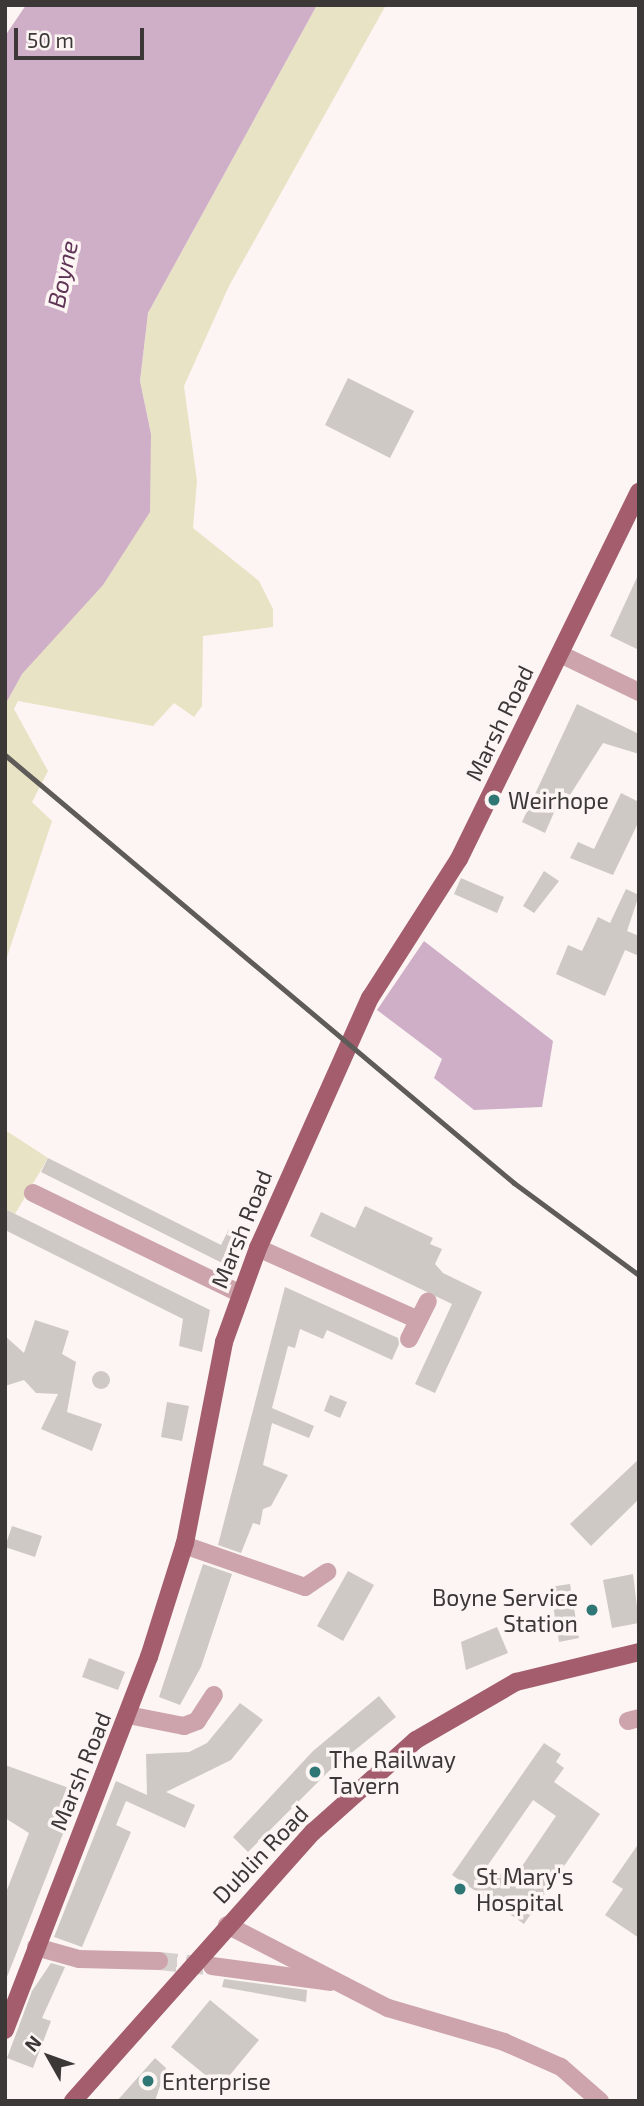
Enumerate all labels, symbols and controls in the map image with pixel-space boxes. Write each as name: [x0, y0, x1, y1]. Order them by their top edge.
scale bar: [18, 14, 147, 58]
text: 50 m: [27, 27, 74, 52]
water label: Boyne: [41, 238, 83, 310]
street label: Marsh Road: [459, 661, 539, 785]
place label: Weirhope: [508, 786, 609, 814]
marker: Weirhope: [486, 792, 502, 808]
street label: Marsh Road: [205, 1166, 277, 1292]
place label: Boyne Service Station: [432, 1583, 578, 1637]
marker: Boyne Service Station: [584, 1602, 600, 1618]
street label: Marsh Road: [44, 1708, 116, 1834]
place label: The Railway Tavern: [329, 1745, 456, 1799]
marker: The Railway Tavern: [307, 1764, 323, 1780]
street label: Dublin Road: [206, 1799, 314, 1909]
place label: St Mary's Hospital: [476, 1862, 573, 1916]
marker: St Mary's Hospital: [450, 1879, 470, 1899]
north arrow: [14, 2022, 84, 2092]
text: N: [19, 2031, 46, 2056]
place label: Enterprise: [162, 2067, 271, 2095]
marker: Enterprise: [140, 2073, 156, 2089]

